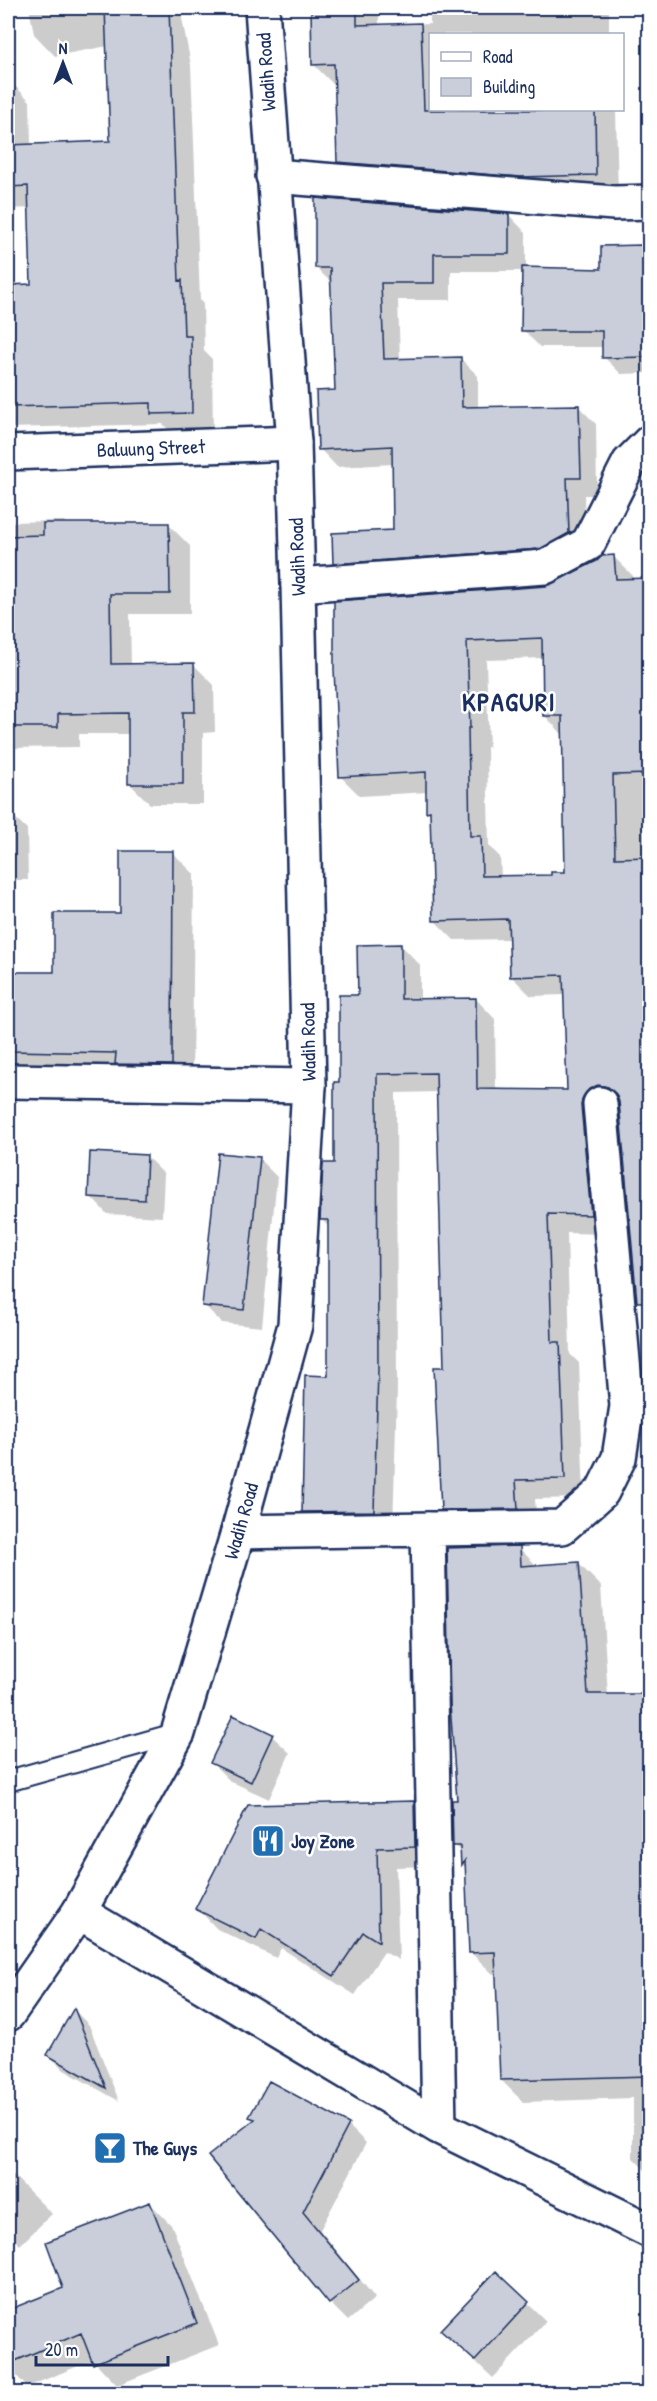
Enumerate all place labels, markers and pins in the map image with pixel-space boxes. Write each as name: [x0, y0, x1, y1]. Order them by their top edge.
restaurant icon: Joy Zone: [250, 1823, 286, 1859]
place label: Joy Zone: [291, 1827, 355, 1855]
bar icon: The Guys: [92, 2130, 128, 2166]
place label: The Guys: [132, 2134, 197, 2162]

